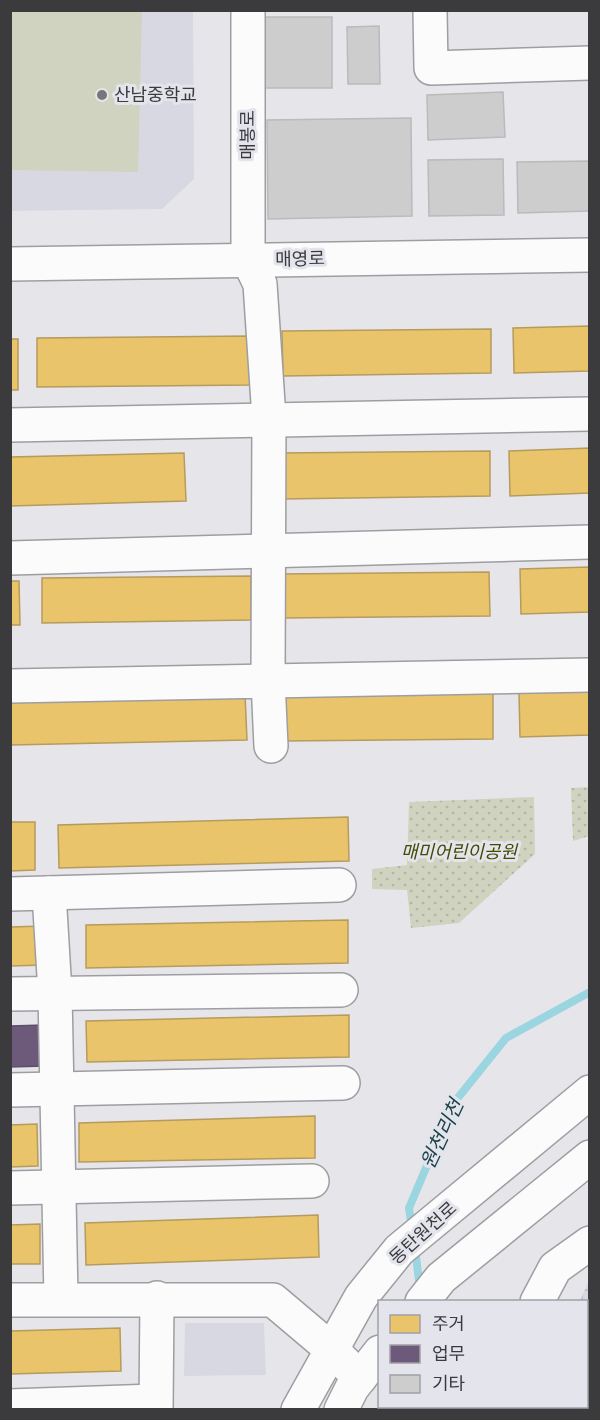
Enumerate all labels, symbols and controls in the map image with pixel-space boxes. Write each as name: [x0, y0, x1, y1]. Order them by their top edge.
place label: 산남중학교: [114, 84, 197, 105]
marker: 산남중학교: [95, 88, 109, 102]
street label: 매봉로: [237, 110, 258, 160]
street label: 매영로: [275, 248, 325, 269]
park label: 매미어린이공원: [401, 841, 518, 862]
water label: 원천리천: [416, 1093, 470, 1172]
street label: 동탄원천로: [385, 1197, 460, 1268]
legend: [378, 1300, 588, 1408]
text: 주거: [432, 1313, 465, 1334]
text: 업무: [432, 1343, 465, 1364]
text: 기타: [432, 1373, 466, 1394]

